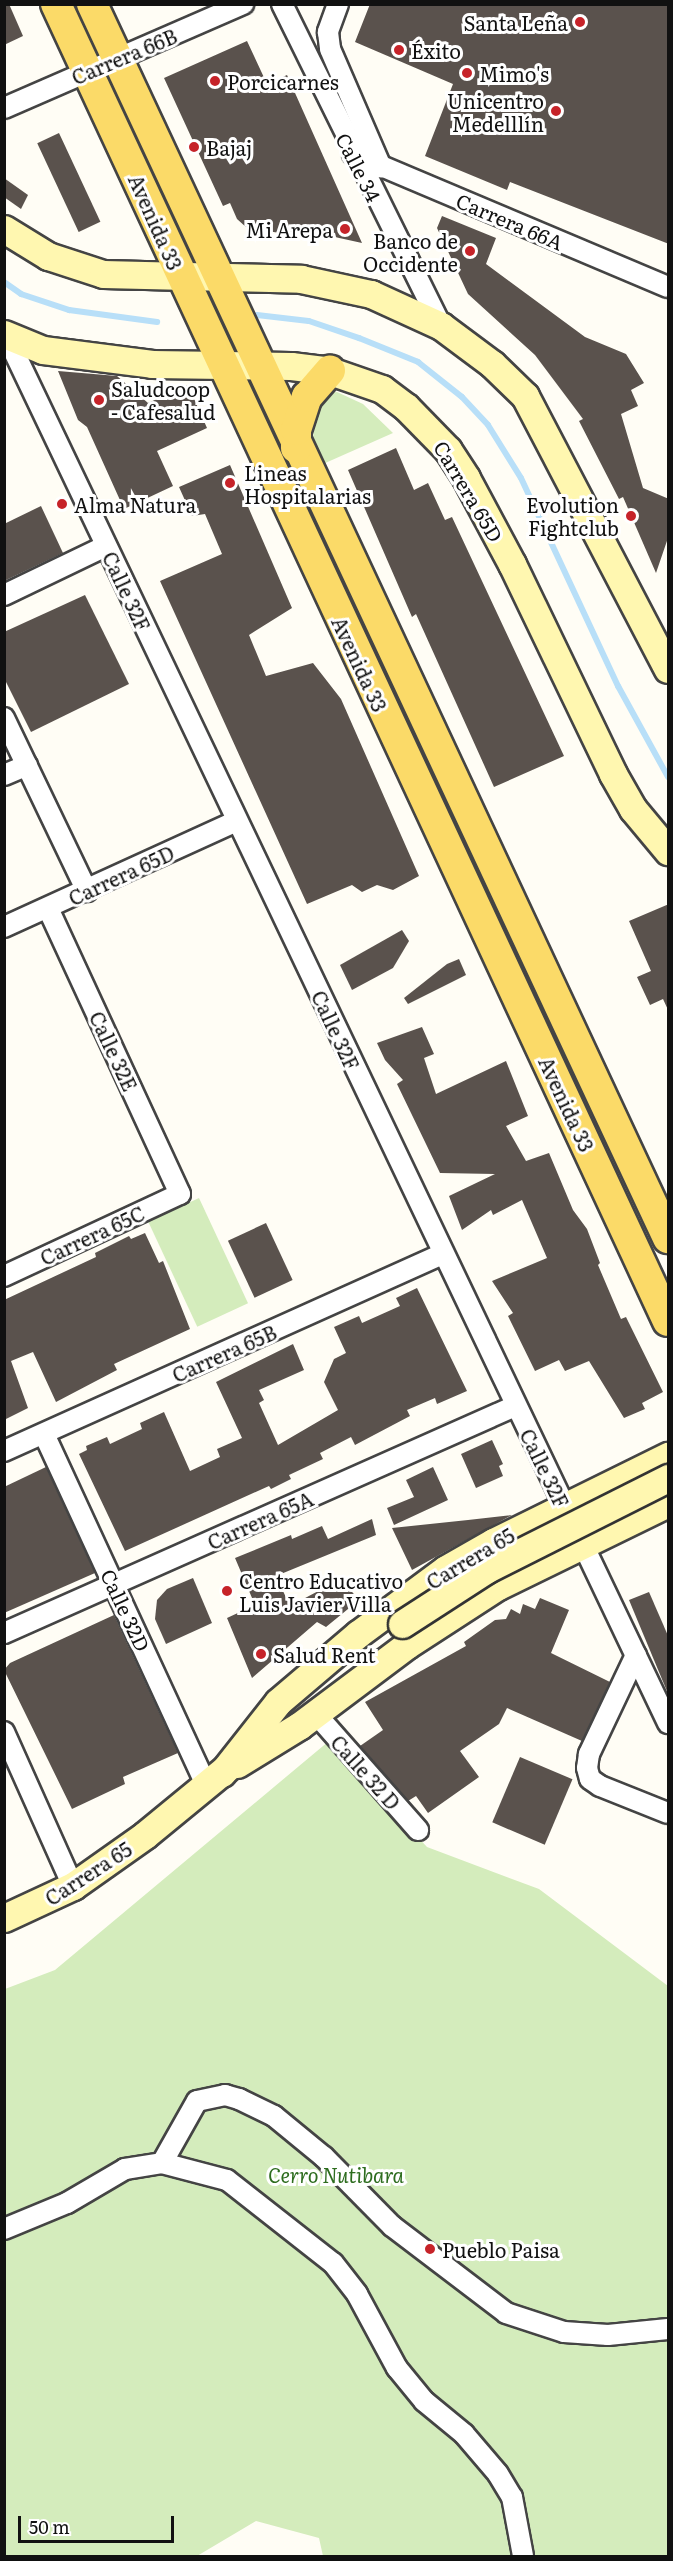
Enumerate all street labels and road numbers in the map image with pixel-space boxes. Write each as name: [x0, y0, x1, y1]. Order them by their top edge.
street label: Carrera 66B: [68, 23, 180, 89]
street label: Calle 34: [332, 129, 386, 205]
street label: Avenida 33: [124, 170, 188, 274]
street label: Carrera 66A: [453, 188, 567, 254]
street label: Carrera 65D: [429, 436, 509, 546]
street label: Calle 32F: [98, 547, 156, 635]
street label: Avenida 33: [327, 613, 393, 715]
street label: Carrera 65D: [64, 840, 178, 910]
street label: Calle 32F: [307, 986, 365, 1074]
street label: Calle 32E: [85, 1007, 143, 1095]
street label: Avenida 33: [534, 1053, 600, 1155]
street label: Carrera 65C: [36, 1200, 148, 1270]
street label: Carrera 65B: [168, 1319, 280, 1387]
street label: Calle 32F: [516, 1425, 574, 1511]
street label: Carrera 65A: [203, 1486, 317, 1554]
street label: Carrera 65: [422, 1522, 518, 1594]
street label: Calle 32D: [97, 1565, 155, 1655]
street label: Calle 32 D: [326, 1730, 406, 1814]
street label: Carrera 65: [40, 1836, 136, 1910]

